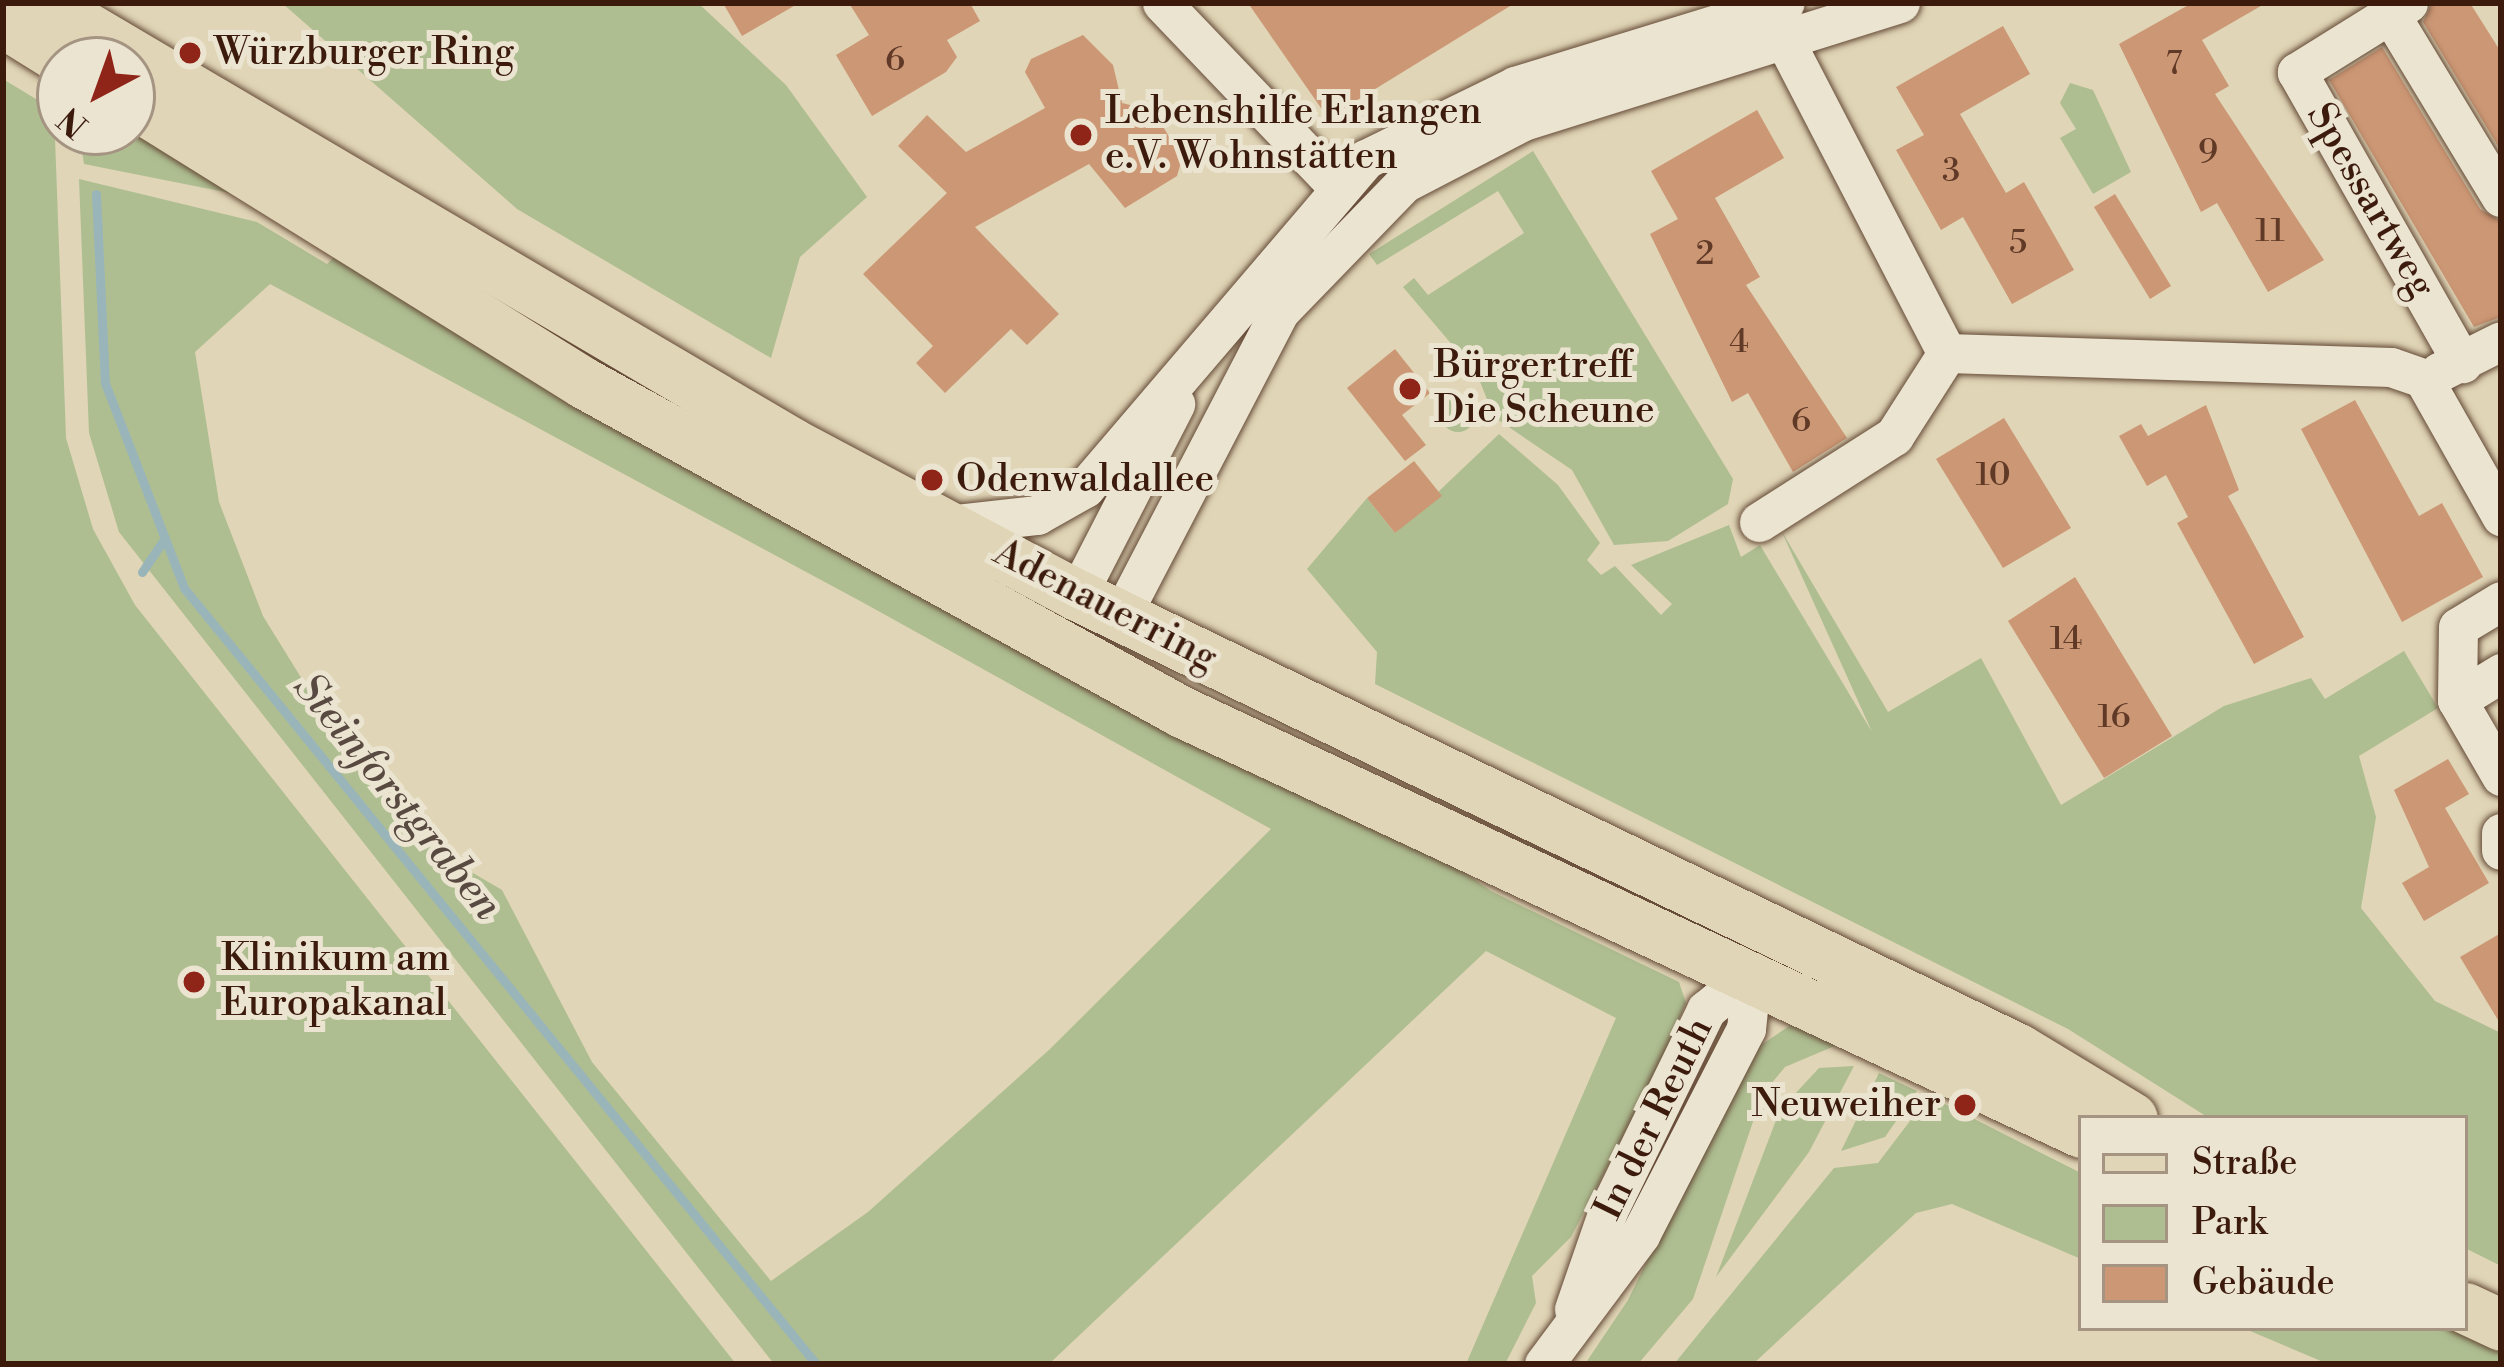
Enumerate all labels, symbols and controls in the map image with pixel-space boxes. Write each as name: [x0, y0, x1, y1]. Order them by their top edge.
place label: Würzburger Ring: [214, 30, 514, 76]
north arrow: [36, 36, 156, 156]
marker: Würzburger Ring: [177, 40, 203, 66]
house number: 6: [885, 41, 905, 81]
house number: 7: [2166, 45, 2182, 85]
place label: Lebenshilfe Erlangen e.V. Wohnstätten: [1105, 90, 1482, 181]
street label: Spessartweg: [2296, 95, 2444, 307]
text: N: [51, 97, 97, 145]
marker: Lebenshilfe Erlangen e.V. Wohnstätten: [1068, 122, 1094, 148]
house number: 9: [2198, 133, 2218, 173]
house number: 3: [1942, 152, 1960, 192]
house number: 11: [2255, 212, 2285, 252]
house number: 5: [2009, 224, 2027, 264]
house number: 2: [1696, 235, 1714, 275]
house number: 4: [1729, 323, 1749, 363]
place label: Bürgertreff Die Scheune: [1434, 344, 1655, 435]
marker: Bürgertreff Die Scheune: [1397, 376, 1423, 402]
house number: 6: [1791, 402, 1811, 442]
house number: 10: [1975, 456, 2011, 496]
place label: Odenwaldallee: [956, 457, 1214, 503]
marker: Odenwaldallee: [919, 467, 945, 493]
street label: Adenauerring: [985, 530, 1225, 682]
house number: 14: [2050, 620, 2082, 660]
water label: Steinforstgraben: [282, 664, 512, 930]
house number: 16: [2097, 698, 2131, 738]
place label: Klinikum am Europakanal: [221, 937, 450, 1028]
marker: Klinikum am Europakanal: [178, 966, 210, 998]
street label: In der Reuth: [1586, 1010, 1724, 1228]
place label: Neuweiher: [1752, 1082, 1941, 1128]
marker: Neuweiher: [1952, 1092, 1978, 1118]
legend: [2078, 1115, 2468, 1331]
text: Straße: [2192, 1141, 2297, 1186]
text: Park: [2192, 1201, 2267, 1246]
text: Gebäude: [2192, 1261, 2335, 1306]

